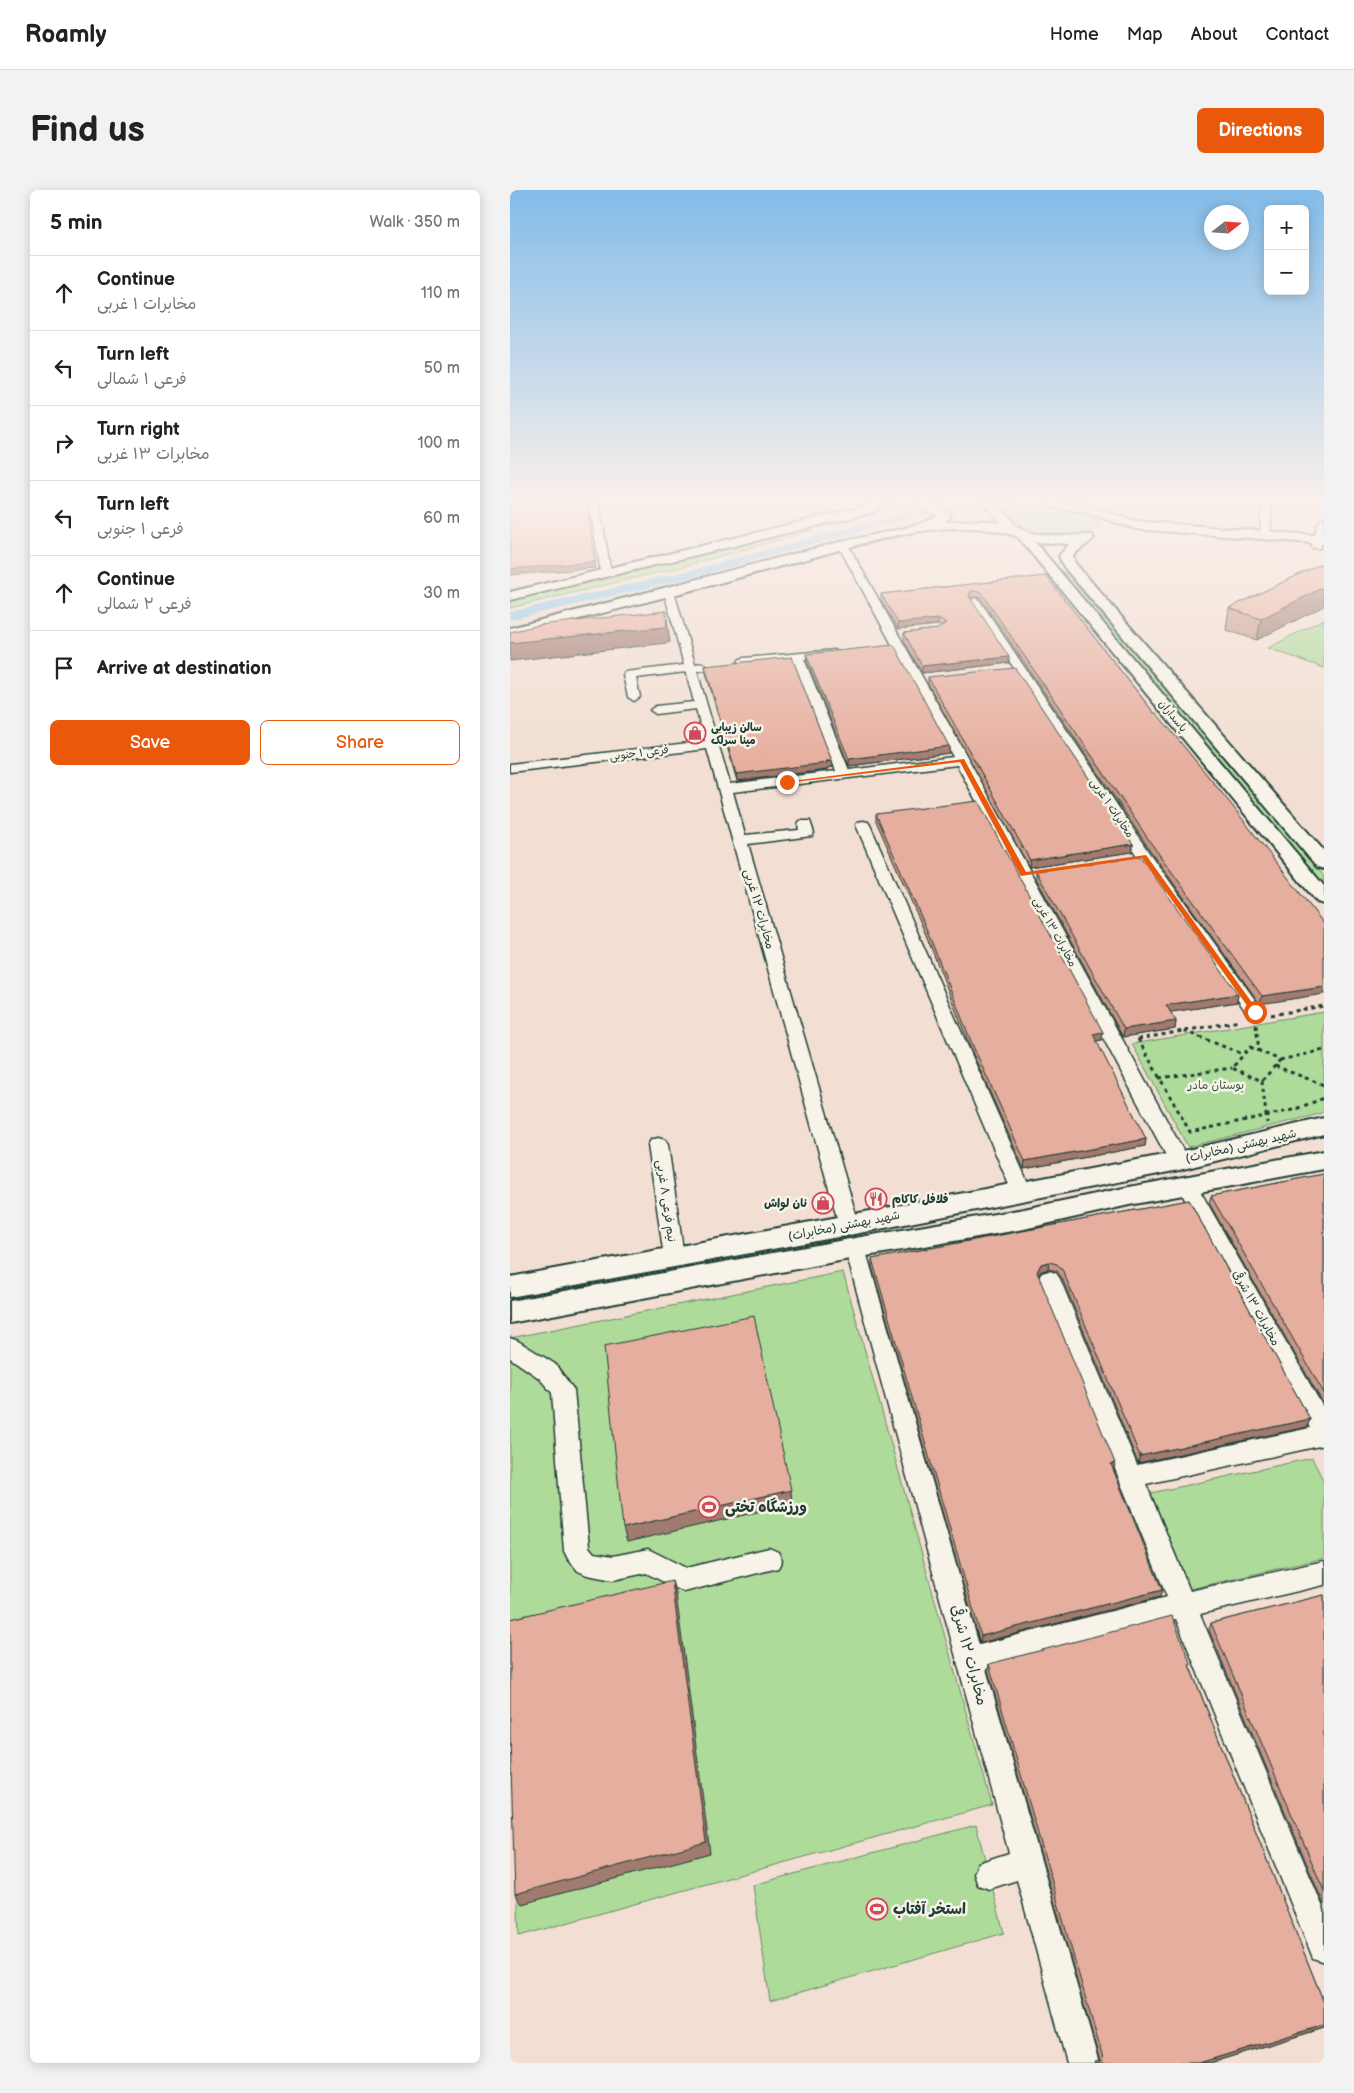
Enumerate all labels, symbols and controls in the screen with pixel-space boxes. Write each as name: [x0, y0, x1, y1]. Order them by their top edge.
text: Roamly: [25, 20, 106, 49]
text: Home: [1050, 24, 1099, 45]
text: Map: [1127, 24, 1163, 45]
text: About: [1191, 24, 1238, 45]
text: Contact: [1266, 24, 1329, 45]
button: Directions: [1197, 108, 1324, 153]
text: Find us: [30, 109, 145, 152]
north arrow: [1204, 205, 1249, 250]
map controls: [1264, 205, 1309, 295]
button: +: [1264, 205, 1309, 250]
text: 5 min: [50, 210, 103, 235]
text: Walk · 350 m: [369, 213, 460, 232]
button: −: [1264, 250, 1309, 295]
text: Continue: [97, 268, 175, 291]
icon: ahead: [50, 279, 78, 307]
text: 110 m: [421, 284, 460, 303]
text: مخابرات ۱ غربی: [97, 295, 196, 314]
text: Turn left: [97, 343, 169, 366]
icon: left: [50, 354, 78, 382]
text: 50 m: [424, 359, 460, 378]
text: فرعی ۱ شمالی: [97, 370, 187, 389]
text: Turn right: [97, 418, 180, 441]
icon: right: [50, 429, 78, 457]
text: 100 m: [417, 434, 460, 453]
text: مخابرات ۱۳ غربی: [97, 445, 210, 464]
text: Turn left: [97, 493, 169, 516]
icon: left: [50, 504, 78, 532]
text: 60 m: [423, 509, 460, 528]
text: فرعی ۱ جنوبی: [97, 520, 184, 539]
text: Continue: [97, 568, 175, 591]
icon: ahead: [50, 579, 78, 607]
text: 30 m: [423, 584, 460, 603]
text: فرعی ۲ شمالی: [97, 595, 192, 614]
icon: arrive: [50, 654, 78, 682]
text: Arrive at destination: [97, 657, 272, 680]
street label: پاسداران: [1156, 697, 1190, 735]
button: Save: [50, 720, 250, 765]
button: Share: [260, 720, 460, 765]
shop icon: سالن زیبایی مینا سرلک: [683, 721, 707, 745]
place label: سالن زیبایی مینا سرلک: [711, 721, 762, 747]
street label: فرعی ۱ جنوبی: [609, 743, 669, 764]
route end: [776, 771, 799, 794]
street label: مخابرات ۱ غربی: [1087, 776, 1137, 841]
street label: مخابرات ۱۲ غربی: [740, 867, 778, 951]
street label: مخابرات ۱۳ غربی: [1030, 895, 1079, 969]
route start: [1244, 1001, 1267, 1024]
park label: بوستان مادر: [1187, 1078, 1244, 1093]
street label: شهید بهشتی (مخابرات): [1184, 1126, 1298, 1166]
street label: نیم فرعی ۸ غربی: [652, 1159, 679, 1243]
restaurant icon: فلافل کاکام: [864, 1187, 888, 1211]
shop icon: نان لواش: [811, 1191, 835, 1215]
place label: فلافل کاکام: [892, 1192, 948, 1208]
place label: نان لواش: [764, 1196, 807, 1211]
street label: شهید بهشتی (مخابرات): [787, 1208, 901, 1244]
street label: مخابرات ۱۳ شرقی: [1229, 1267, 1283, 1349]
sports icon: ورزشگاه تختی: [697, 1495, 721, 1519]
place label: ورزشگاه تختی: [725, 1497, 807, 1517]
street label: مخابرات ۱۲ شرقی: [946, 1602, 993, 1707]
sports icon: استخر آفتاب: [865, 1897, 889, 1921]
place label: استخر آفتاب: [893, 1900, 966, 1919]

